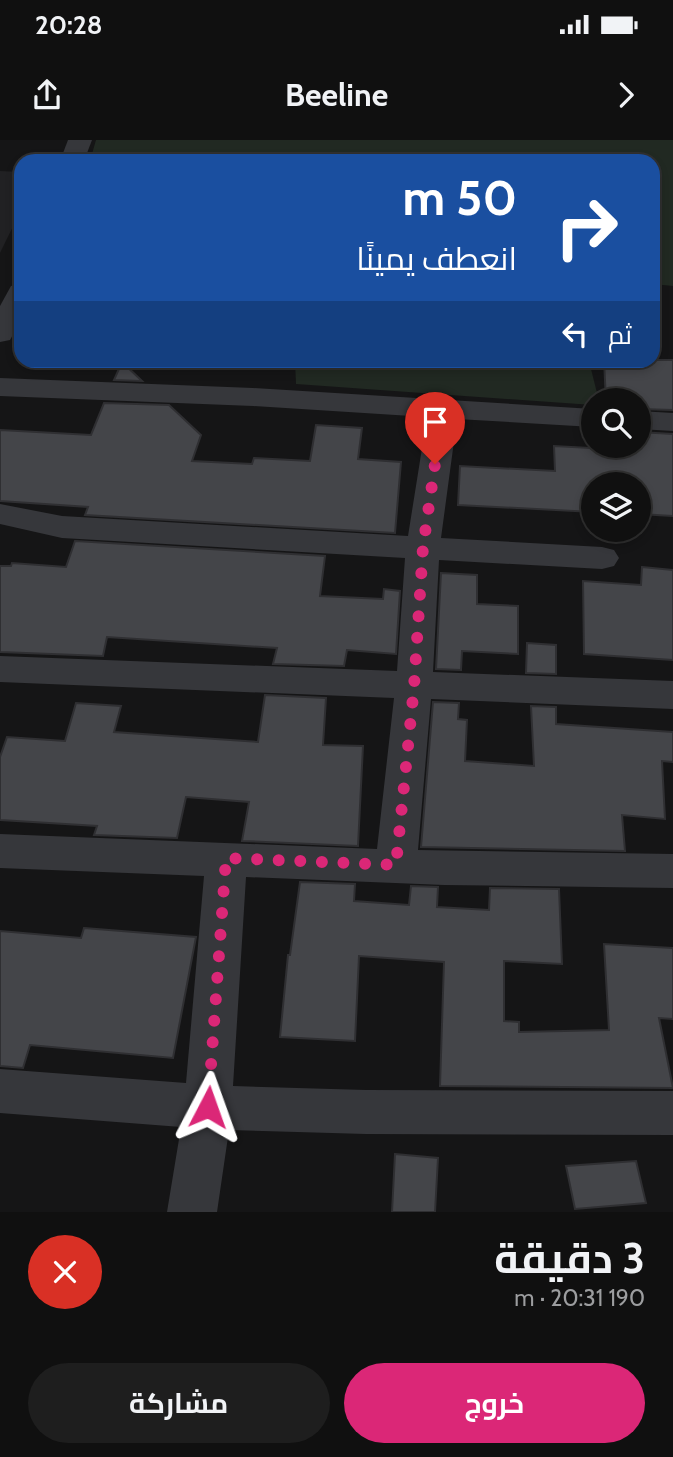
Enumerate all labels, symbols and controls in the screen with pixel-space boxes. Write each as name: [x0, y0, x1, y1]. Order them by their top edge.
text: 20:28: [35, 9, 102, 41]
text: Beeline: [285, 75, 388, 114]
icon: share: [28, 76, 66, 114]
icon: forward: [607, 76, 645, 114]
text: 50 m: [402, 168, 517, 227]
icon: right: [541, 182, 632, 273]
text: انعطف يمينًا: [356, 239, 517, 278]
icon: left: [556, 315, 594, 353]
text: ثم: [608, 319, 632, 351]
map controls: [581, 388, 651, 542]
button: search: [581, 388, 651, 458]
pin: [405, 392, 465, 464]
icon: arrive: [416, 403, 454, 441]
button: layers: [581, 472, 651, 542]
position arrow: [171, 1070, 245, 1144]
text: 3 دقيقة: [494, 1232, 645, 1284]
button: close: [28, 1235, 102, 1309]
text: 190 m · 20:31: [514, 1284, 645, 1312]
button: مشاركة: [28, 1363, 330, 1443]
button: خروج: [344, 1363, 645, 1443]

